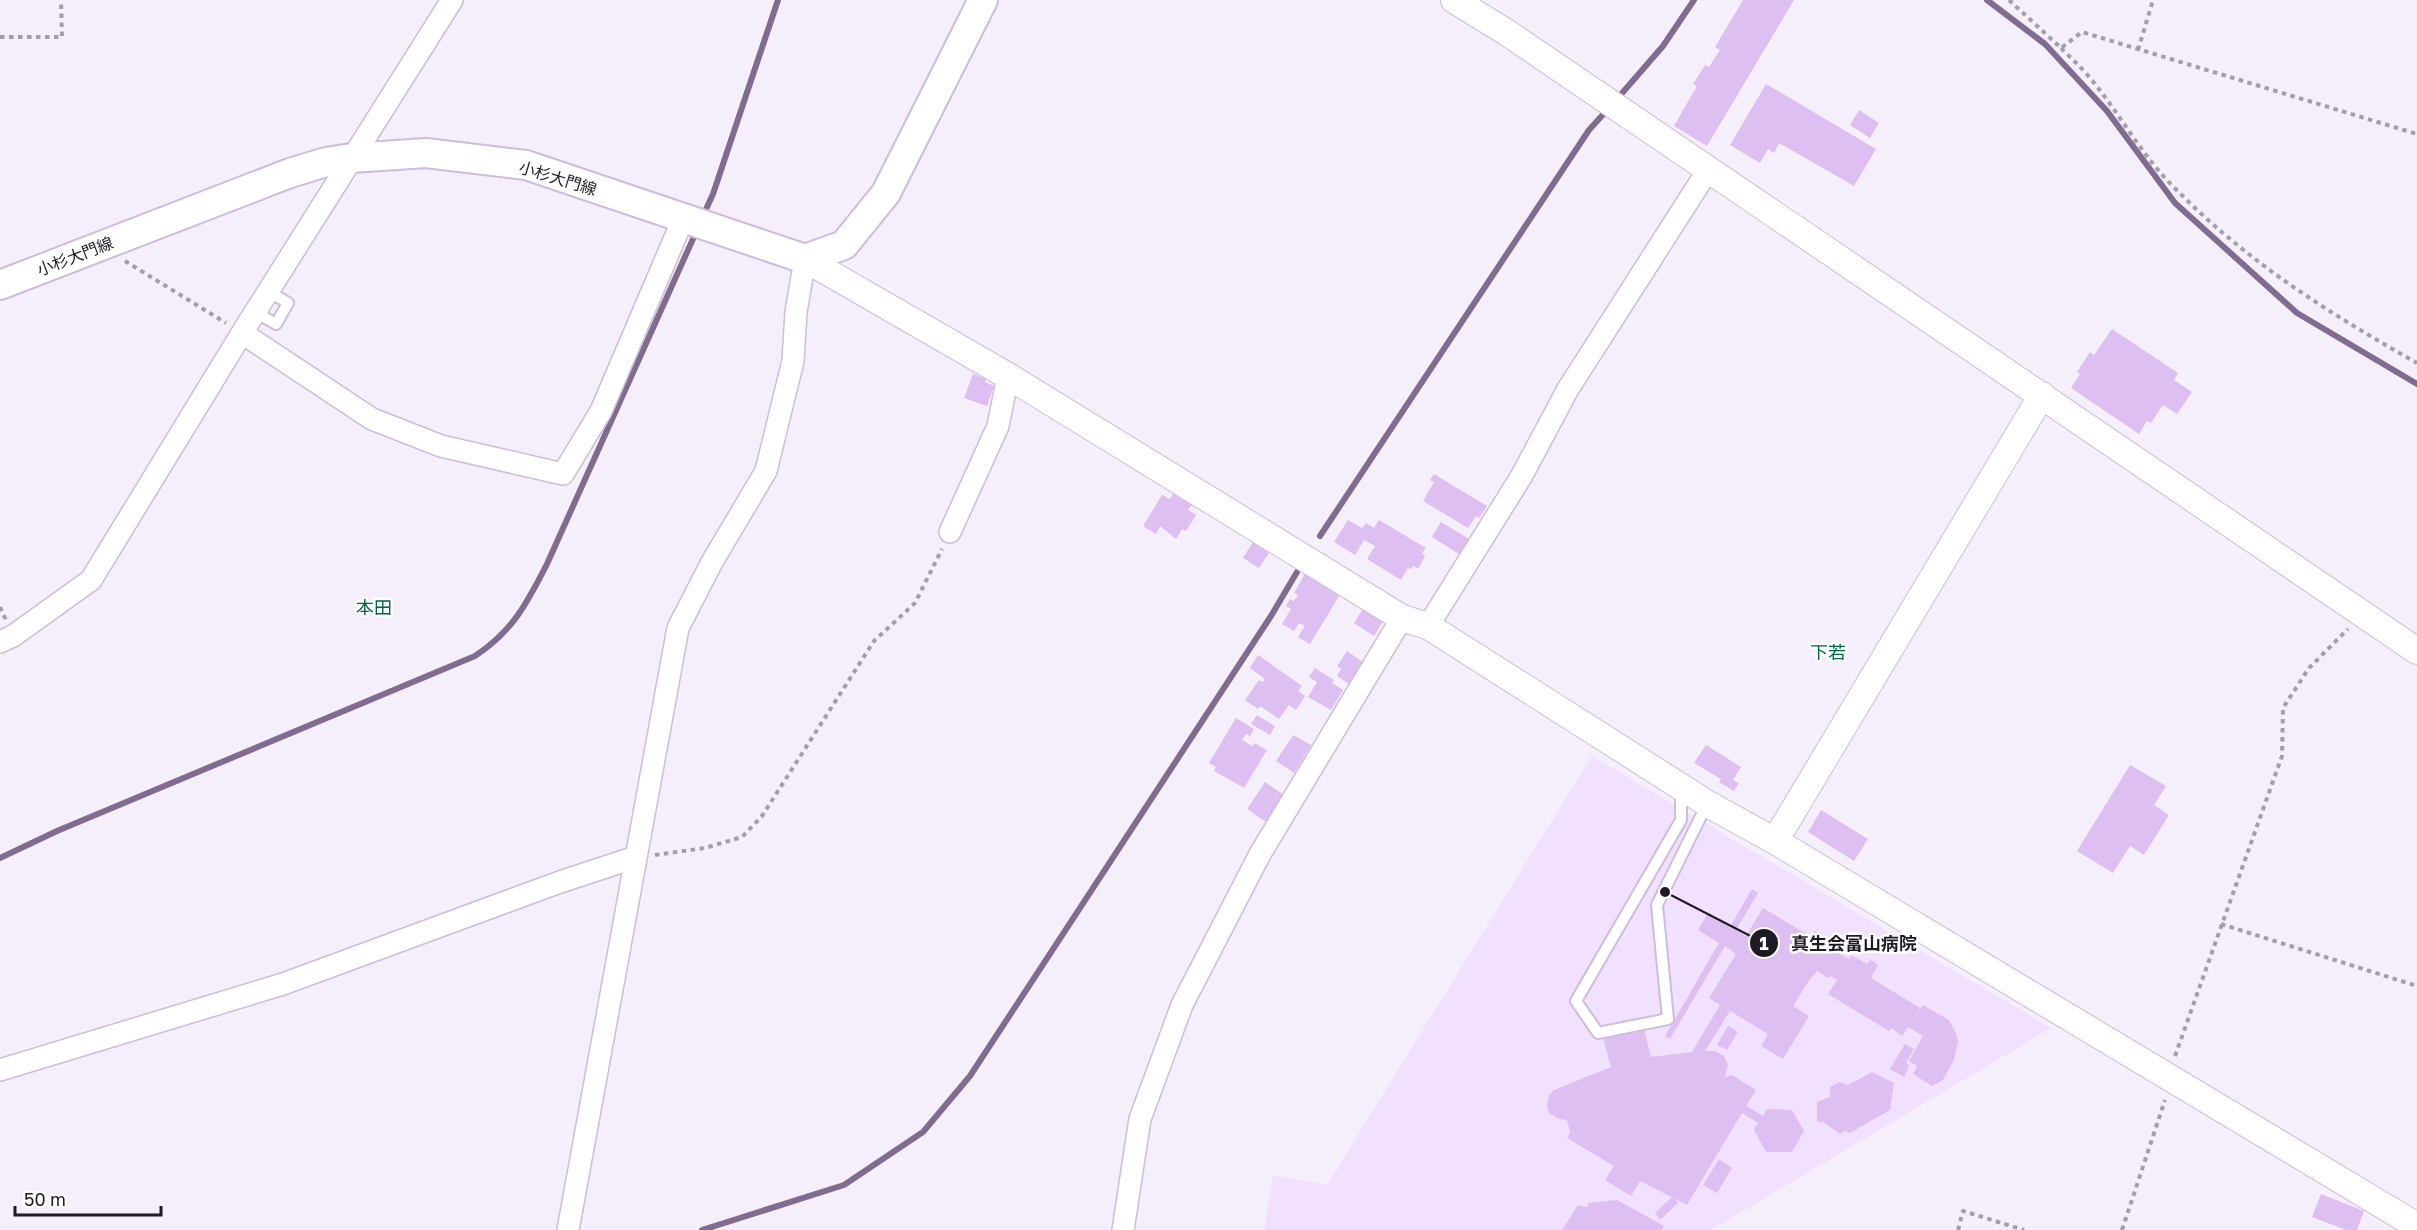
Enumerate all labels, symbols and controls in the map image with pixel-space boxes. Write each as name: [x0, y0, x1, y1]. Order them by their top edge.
street label: 小杉大門線: [517, 157, 599, 199]
street label: 小杉大門線: [34, 232, 116, 280]
district label: 本田: [356, 596, 392, 618]
district label: 下若: [1810, 641, 1846, 663]
callout: 真生会富山病院: [1749, 925, 1929, 961]
text: 1: [1759, 932, 1769, 954]
text: 真生会富山病院: [1791, 932, 1917, 954]
scale bar: [15, 1179, 160, 1217]
text: 50 m: [24, 1188, 66, 1210]

